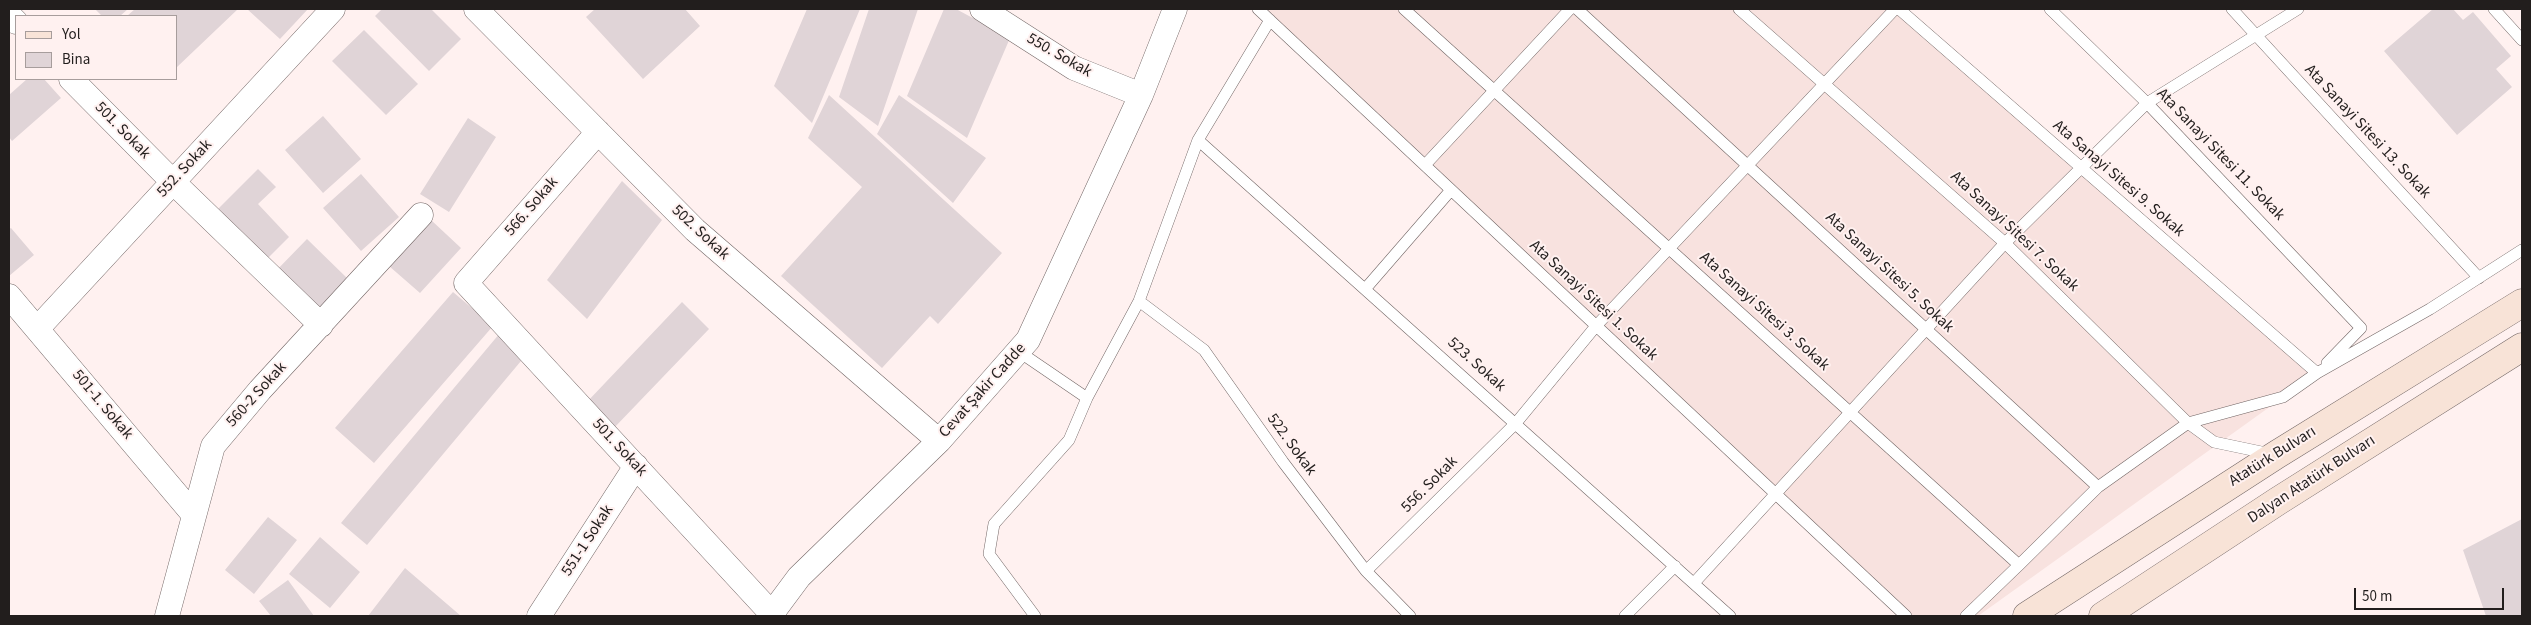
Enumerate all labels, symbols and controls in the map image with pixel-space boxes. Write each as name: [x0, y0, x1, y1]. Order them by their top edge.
legend: [15, 15, 178, 80]
text: Yol: [62, 24, 80, 45]
street label: 550. Sokak: [1023, 30, 1095, 82]
text: Bina: [62, 49, 90, 70]
street label: Ata Sanayi Sitesi 13. Sokak: [2300, 61, 2434, 203]
street label: Ata Sanayi Sitesi 11. Sokak: [2152, 85, 2288, 225]
street label: 501. Sokak: [90, 98, 154, 164]
street label: Ata Sanayi Sitesi 9. Sokak: [2048, 117, 2188, 241]
street label: 552. Sokak: [153, 136, 217, 202]
street label: Ata Sanayi Sitesi 7. Sokak: [1946, 168, 2082, 296]
street label: 566. Sokak: [501, 174, 563, 240]
street label: 502. Sokak: [667, 201, 733, 265]
street label: Ata Sanayi Sitesi 5. Sokak: [1821, 209, 1957, 337]
street label: Ata Sanayi Sitesi 1. Sokak: [1525, 237, 1661, 365]
street label: Ata Sanayi Sitesi 3. Sokak: [1695, 249, 1833, 375]
street label: 523. Sokak: [1443, 334, 1509, 396]
street label: Cevat Şakir Cadde: [935, 340, 1031, 442]
street label: 560-2 Sokak: [223, 358, 291, 432]
street label: 501-1. Sokak: [67, 366, 137, 444]
street label: 522. Sokak: [1262, 410, 1320, 480]
street label: 501. Sokak: [587, 415, 651, 481]
street label: Atatürk Bulvarı: [2226, 423, 2320, 491]
street label: Dalyan Atatürk Bulvarı: [2245, 432, 2379, 528]
street label: 556. Sokak: [1398, 453, 1462, 517]
street label: 551-1 Sokak: [558, 502, 618, 580]
scale bar: [2356, 578, 2506, 610]
text: 50 m: [2362, 586, 2392, 607]

